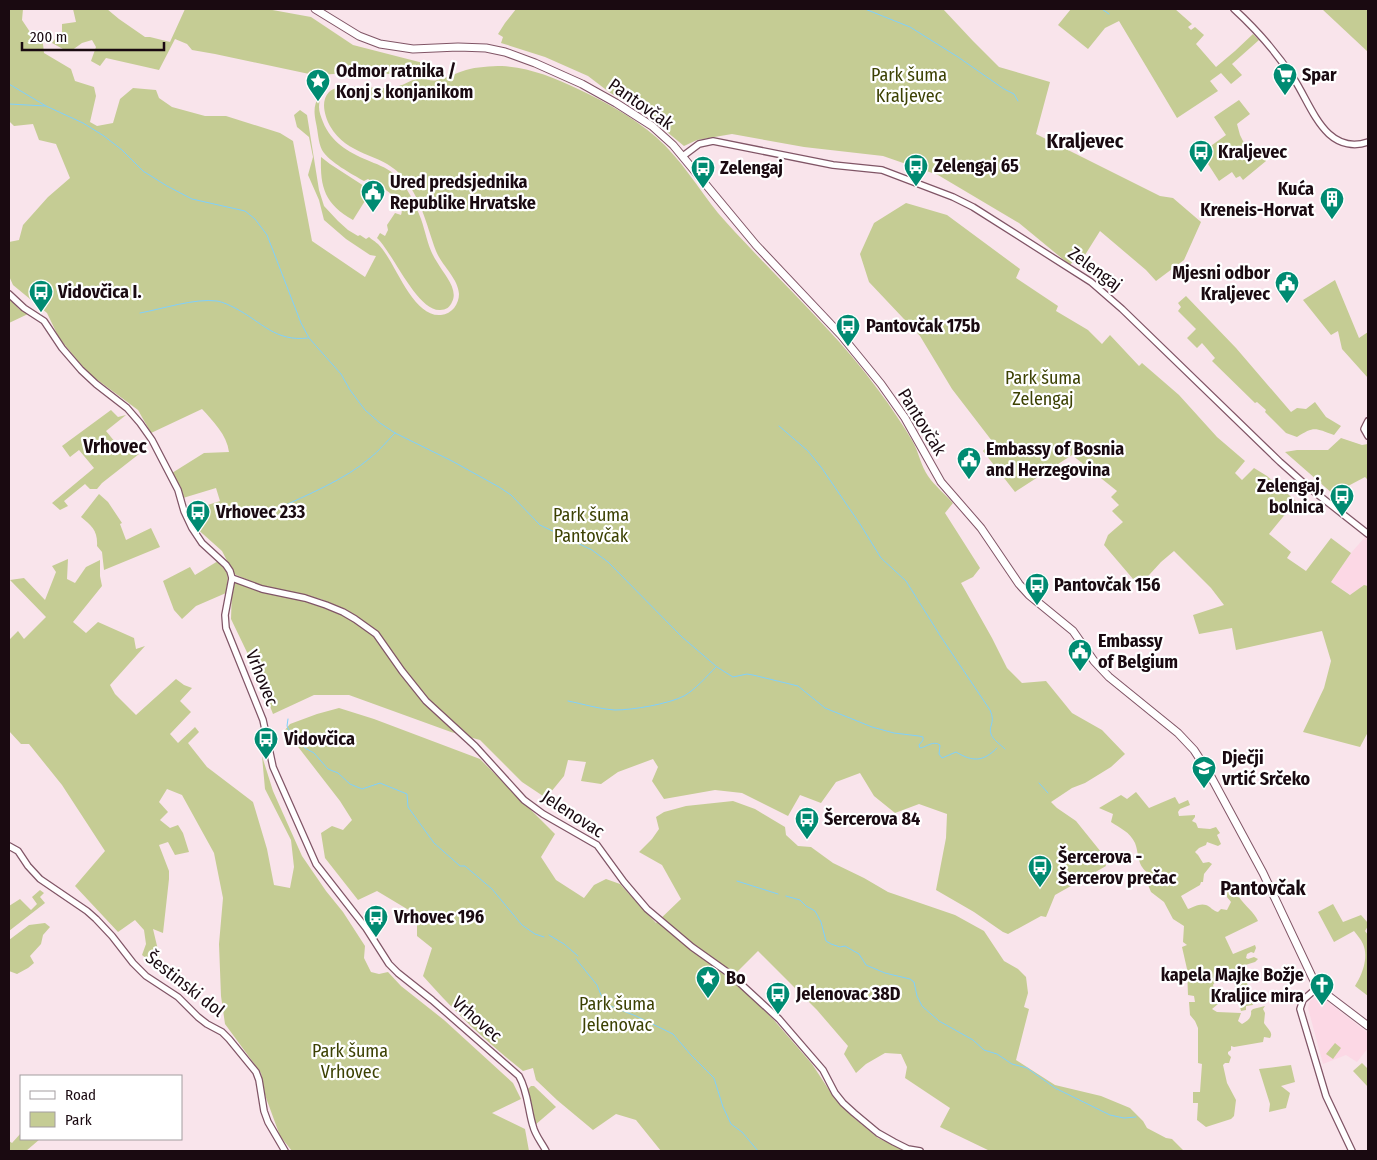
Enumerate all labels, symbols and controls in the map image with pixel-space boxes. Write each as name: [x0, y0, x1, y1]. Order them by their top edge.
scale bar: [22, 20, 165, 52]
text: 200 m: [30, 28, 67, 46]
place label: Odmor ratnika / Konj s konjanikom: [336, 60, 473, 103]
supermarket icon: Spar: [1272, 62, 1298, 96]
park label: Park šuma Kraljevec: [871, 64, 947, 107]
place label: Spar: [1302, 64, 1337, 86]
place icon: Odmor ratnika / Konj s konjanikom: [305, 68, 331, 102]
street label: Pantovčak: [604, 74, 678, 135]
district label: Kraljevec: [1047, 129, 1124, 153]
bus stop icon: Kraljevec: [1188, 139, 1214, 173]
place label: Kraljevec: [1218, 141, 1287, 163]
bus stop icon: Zelengaj 65: [903, 153, 929, 187]
bus stop icon: Zelengaj: [690, 155, 716, 189]
place label: Zelengaj 65: [934, 155, 1019, 177]
place label: Zelengaj: [720, 157, 783, 179]
place label: Ured predsjednika Republike Hrvatske: [390, 171, 536, 214]
place label: Kuća Kreneis-Horvat: [1200, 178, 1315, 221]
public building icon: Ured predsjednika Republike Hrvatske: [360, 179, 386, 213]
building icon: Kuća Kreneis-Horvat: [1319, 186, 1345, 220]
street label: Zelengaj: [1064, 242, 1126, 296]
place label: Mjesni odbor Kraljevec: [1172, 262, 1270, 305]
public building icon: Mjesni odbor Kraljevec: [1274, 270, 1300, 304]
bus stop icon: Vidovčica I.: [28, 279, 54, 313]
place label: Vidovčica I.: [57, 281, 142, 303]
bus stop icon: Pantovčak 175b: [835, 313, 861, 347]
place label: Pantovčak 175b: [866, 315, 981, 337]
park label: Park šuma Zelengaj: [1005, 367, 1081, 410]
street label: Pantovčak: [893, 385, 951, 460]
district label: Vrhovec: [82, 435, 147, 458]
place label: Embassy of Bosnia and Herzegovina: [986, 438, 1124, 481]
public building icon: Embassy of Bosnia and Herzegovina: [956, 446, 982, 480]
place label: Zelengaj, bolnica: [1257, 475, 1324, 518]
bus stop icon: Zelengaj, bolnica: [1329, 483, 1355, 517]
bus stop icon: Vrhovec 233: [185, 499, 211, 533]
place label: Vrhovec 233: [215, 501, 306, 523]
park label: Park šuma Pantovčak: [553, 504, 629, 547]
bus stop icon: Pantovčak 156: [1024, 572, 1050, 606]
place label: Pantovčak 156: [1054, 574, 1161, 596]
place label: Embassy of Belgium: [1098, 630, 1178, 673]
public building icon: Embassy of Belgium: [1067, 638, 1093, 672]
street label: Vrhovec: [241, 647, 283, 710]
bus stop icon: Vidovčica: [253, 726, 279, 760]
place label: Vidovčica: [283, 728, 355, 750]
place label: Dječji vrtić Srčeko: [1221, 747, 1311, 790]
school or university icon: Dječji vrtić Srčeko: [1191, 755, 1217, 789]
street label: Jelenovac: [537, 786, 609, 843]
bus stop icon: Šercerova 84: [794, 806, 820, 840]
place label: Šercerova 84: [824, 807, 920, 830]
place label: Šercerova - Šercerov prečac: [1058, 845, 1177, 889]
bus stop icon: Šercerova - Šercerov prečac: [1027, 854, 1053, 888]
district label: Pantovčak: [1220, 876, 1307, 900]
bus stop icon: Vrhovec 196: [363, 904, 389, 938]
place label: Vrhovec 196: [393, 906, 484, 928]
street label: Šestinski dol: [141, 946, 229, 1022]
place label: kapela Majke Božje Kraljice mira: [1161, 964, 1304, 1007]
place icon: Bo: [695, 965, 721, 999]
place label: Bo: [726, 967, 746, 989]
church icon: kapela Majke Božje Kraljice mira: [1309, 972, 1335, 1006]
bus stop icon: Jelenovac 38D: [765, 981, 791, 1015]
place label: Jelenovac 38D: [795, 983, 901, 1005]
street label: Vrhovec: [448, 991, 507, 1047]
park label: Park šuma Jelenovac: [579, 993, 655, 1036]
park label: Park šuma Vrhovec: [312, 1040, 388, 1083]
legend: [20, 1075, 182, 1140]
text: Road: [65, 1086, 96, 1104]
text: Park: [65, 1111, 92, 1129]

